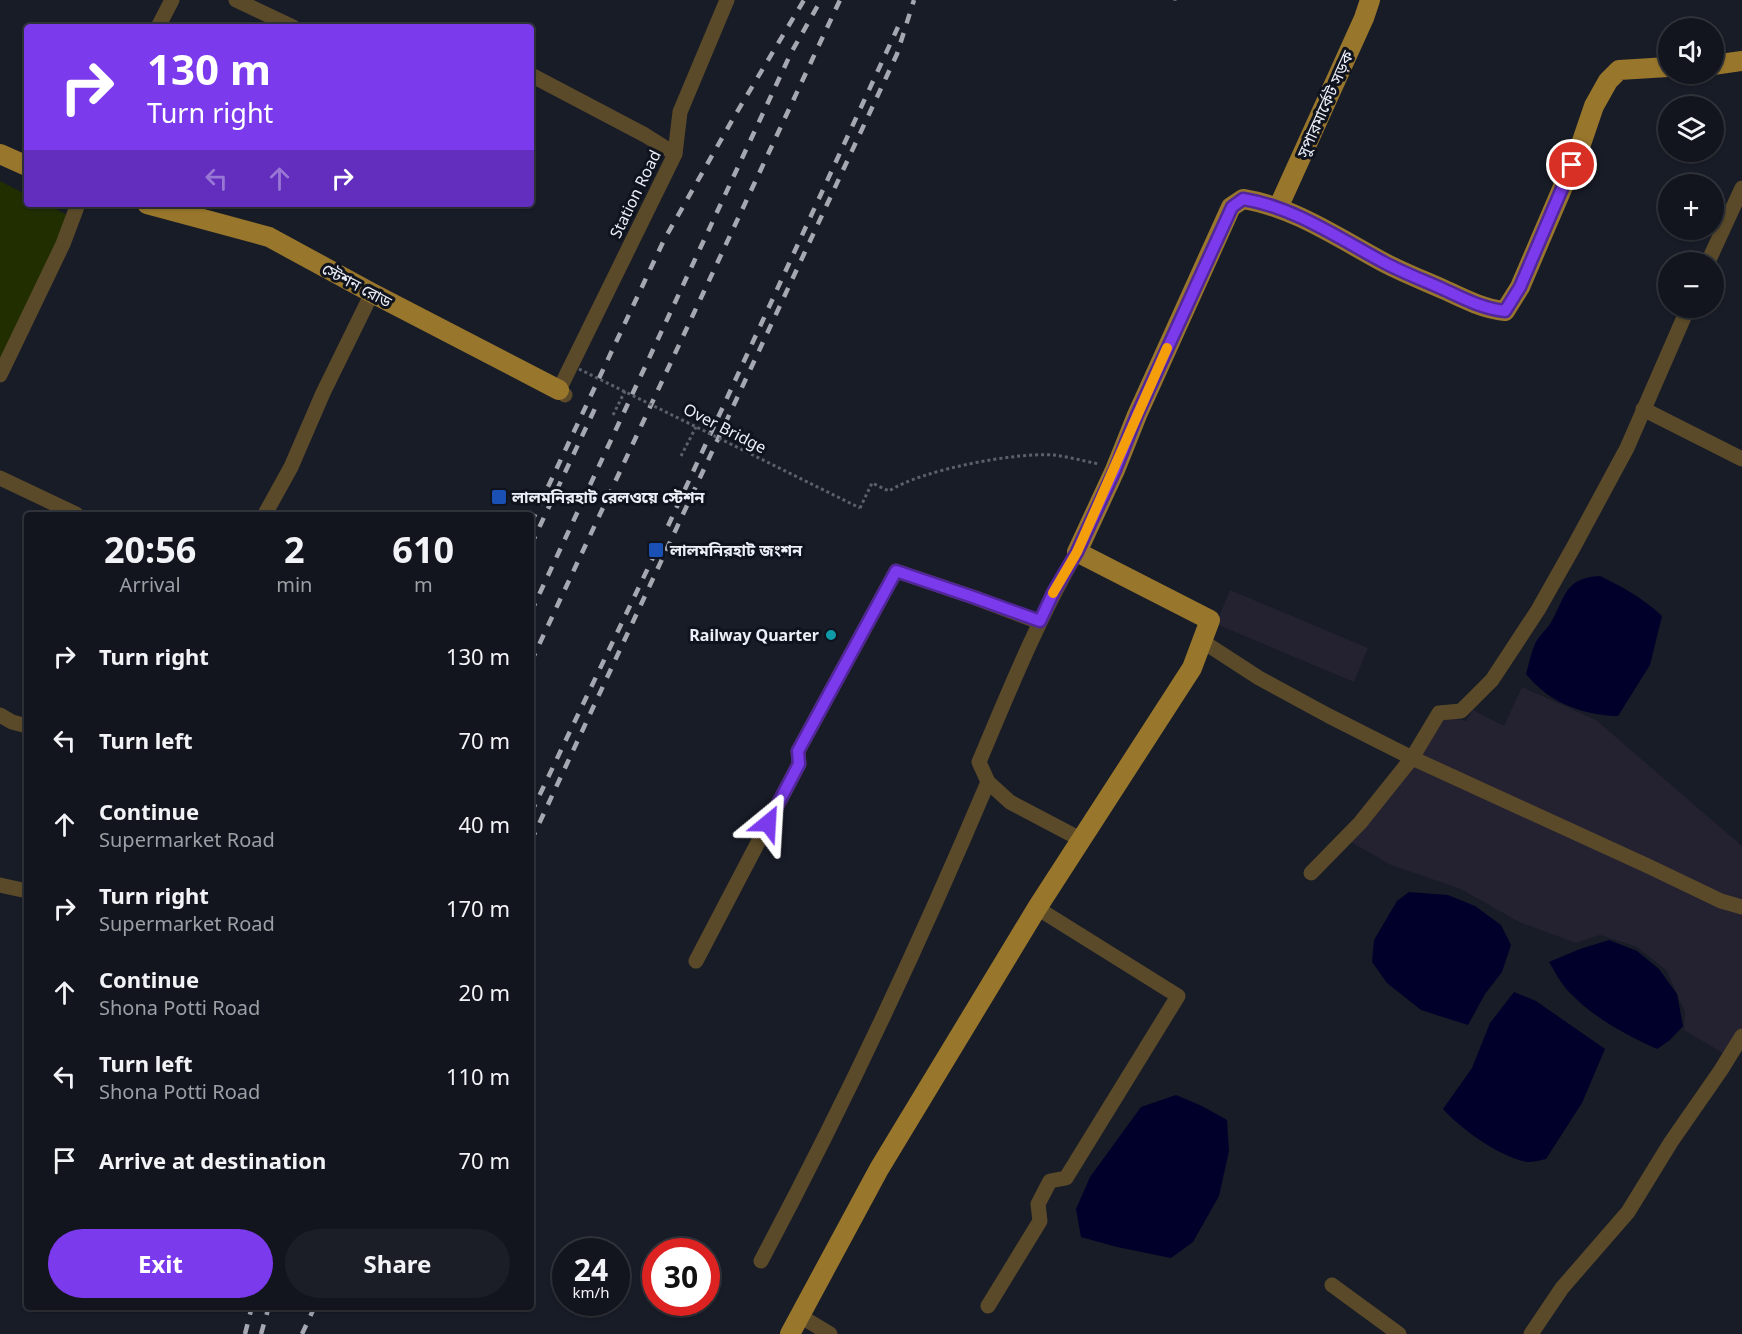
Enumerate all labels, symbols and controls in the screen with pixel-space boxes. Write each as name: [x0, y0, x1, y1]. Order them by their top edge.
map controls: [1658, 18, 1724, 318]
button: sound: [1658, 18, 1724, 84]
text: 130 m: [147, 40, 271, 97]
street label: সুপারমার্কেট সড়ক: [1291, 46, 1359, 162]
icon: right: [48, 48, 126, 126]
text: Turn right: [147, 94, 273, 131]
button: layers: [1658, 96, 1724, 162]
pin: [1546, 139, 1597, 190]
street label: Station Road: [604, 146, 666, 242]
icon: arrive: [1555, 148, 1588, 181]
icon: left: [200, 162, 233, 195]
icon: ahead: [263, 162, 296, 195]
icon: right: [326, 162, 359, 195]
button: +: [1658, 174, 1724, 240]
button: −: [1658, 252, 1724, 318]
street label: স্টেশন রোড: [318, 257, 396, 313]
street label: Over Bridge: [680, 398, 770, 458]
place label: লালমনিরহাট রেলওয়ে স্টেশন: [511, 486, 706, 508]
marker: লালমনিরহাট রেলওয়ে স্টেশন: [490, 488, 508, 506]
text: 20:56: [104, 525, 196, 574]
text: 2: [284, 525, 305, 574]
text: 610: [392, 525, 454, 574]
place label: লালমনিরহাট জংশন: [669, 539, 803, 561]
marker: লালমনিরহাট জংশন: [647, 541, 665, 559]
text: Arrival: [120, 571, 181, 598]
text: min: [276, 571, 312, 598]
text: m: [414, 571, 433, 598]
place label: Railway Quarter: [689, 624, 819, 646]
marker: Railway Quarter: [824, 628, 838, 642]
icon: right: [48, 640, 81, 673]
text: Turn right: [99, 641, 209, 671]
text: 130 m: [446, 641, 510, 671]
icon: left: [48, 724, 81, 757]
text: Turn left: [99, 725, 193, 755]
text: 70 m: [459, 725, 510, 755]
position arrow: [736, 791, 800, 855]
text: Continue: [99, 796, 199, 826]
icon: ahead: [48, 808, 81, 841]
text: 40 m: [459, 809, 510, 839]
text: Supermarket Road: [99, 826, 275, 853]
text: Turn right: [99, 880, 209, 910]
icon: right: [48, 892, 81, 925]
text: 170 m: [446, 893, 510, 923]
text: Supermarket Road: [99, 910, 275, 937]
text: Continue: [99, 964, 199, 994]
icon: ahead: [48, 976, 81, 1009]
text: 20 m: [459, 977, 510, 1007]
text: Shona Potti Road: [99, 994, 260, 1021]
text: Turn left: [99, 1048, 193, 1078]
icon: left: [48, 1060, 81, 1093]
text: 110 m: [446, 1061, 510, 1091]
text: Shona Potti Road: [99, 1078, 260, 1105]
icon: arrive: [48, 1144, 81, 1177]
text: Arrive at destination: [99, 1145, 326, 1175]
text: 70 m: [459, 1145, 510, 1175]
button: Exit: [48, 1229, 273, 1298]
button: Share: [285, 1229, 510, 1298]
speed limit sign: 30: [642, 1238, 720, 1316]
text: 24: [574, 1249, 608, 1290]
text: km/h: [573, 1282, 609, 1302]

